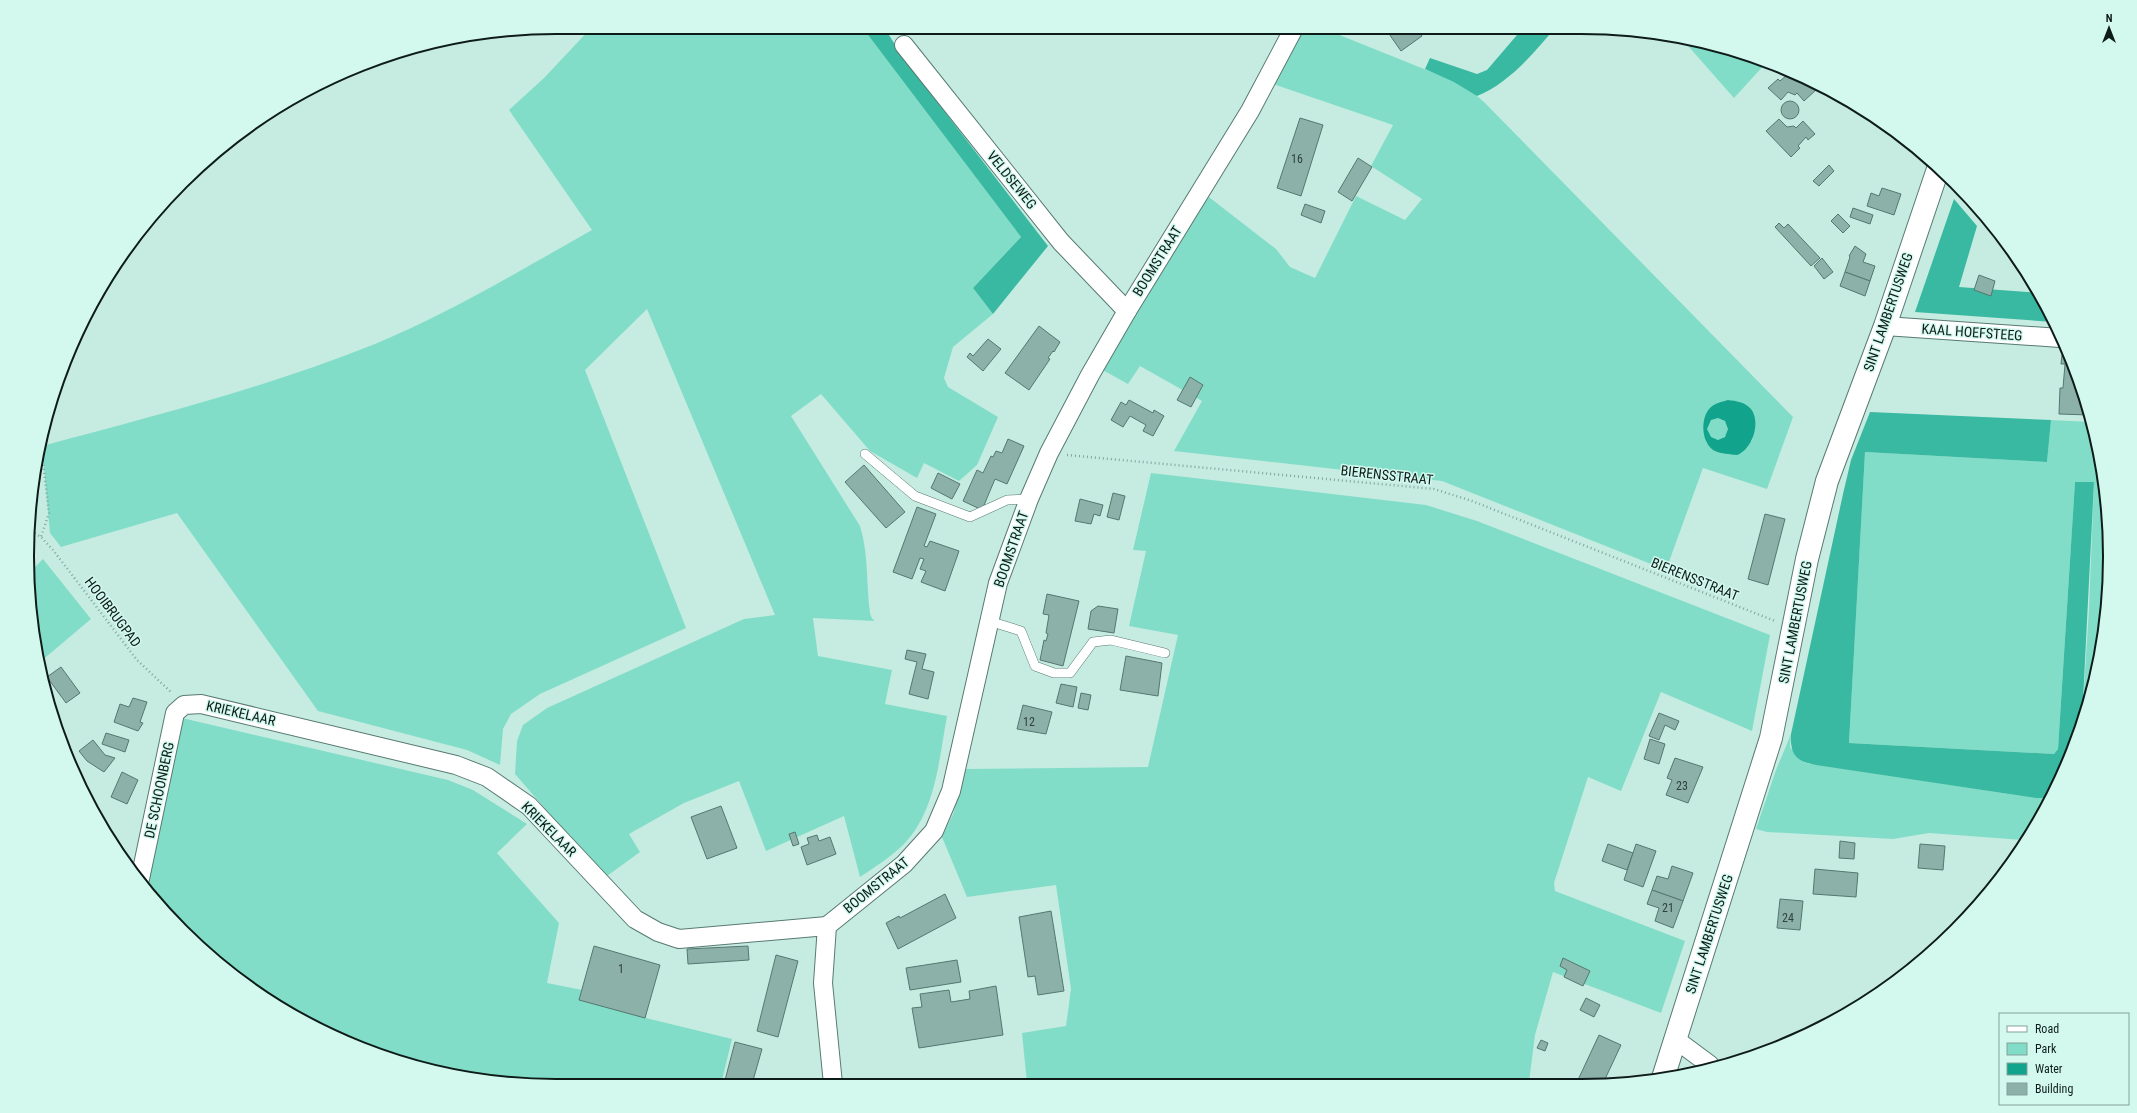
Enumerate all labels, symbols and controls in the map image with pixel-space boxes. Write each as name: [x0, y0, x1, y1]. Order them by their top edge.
north arrow: [2089, 8, 2129, 48]
text: N: [2106, 12, 2113, 25]
street label: VELDSEWEG: [984, 148, 1040, 212]
house number: 16: [1291, 152, 1303, 166]
street label: BOOMSTRAAT: [1129, 223, 1185, 299]
street label: SINT LAMBERTUSWEG: [1860, 250, 1916, 374]
street label: KAAL HOEFSTEEG: [1921, 320, 2023, 344]
street label: BIERENSSTRAAT: [1340, 462, 1434, 488]
street label: BOOMSTRAAT: [990, 509, 1032, 589]
street label: BIERENSSTRAAT: [1649, 554, 1741, 604]
street label: SINT LAMBERTUSWEG: [1775, 559, 1815, 685]
street label: HOOIBRUGPAD: [82, 574, 144, 650]
street label: KRIEKELAAR: [205, 697, 278, 729]
house number: 12: [1023, 715, 1035, 729]
street label: DE SCHOONBERG: [141, 740, 177, 840]
house number: 23: [1676, 779, 1688, 793]
street label: KRIEKELAAR: [518, 798, 580, 860]
street label: BOOMSTRAAT: [840, 854, 912, 916]
street label: SINT LAMBERTUSWEG: [1682, 872, 1736, 996]
house number: 21: [1662, 901, 1674, 915]
house number: 24: [1782, 911, 1794, 925]
house number: 1: [618, 962, 624, 976]
legend: [1999, 1013, 2129, 1105]
text: Road: [2035, 1022, 2059, 1036]
text: Park: [2035, 1042, 2057, 1056]
text: Water: [2035, 1062, 2063, 1076]
text: Building: [2035, 1082, 2073, 1096]

